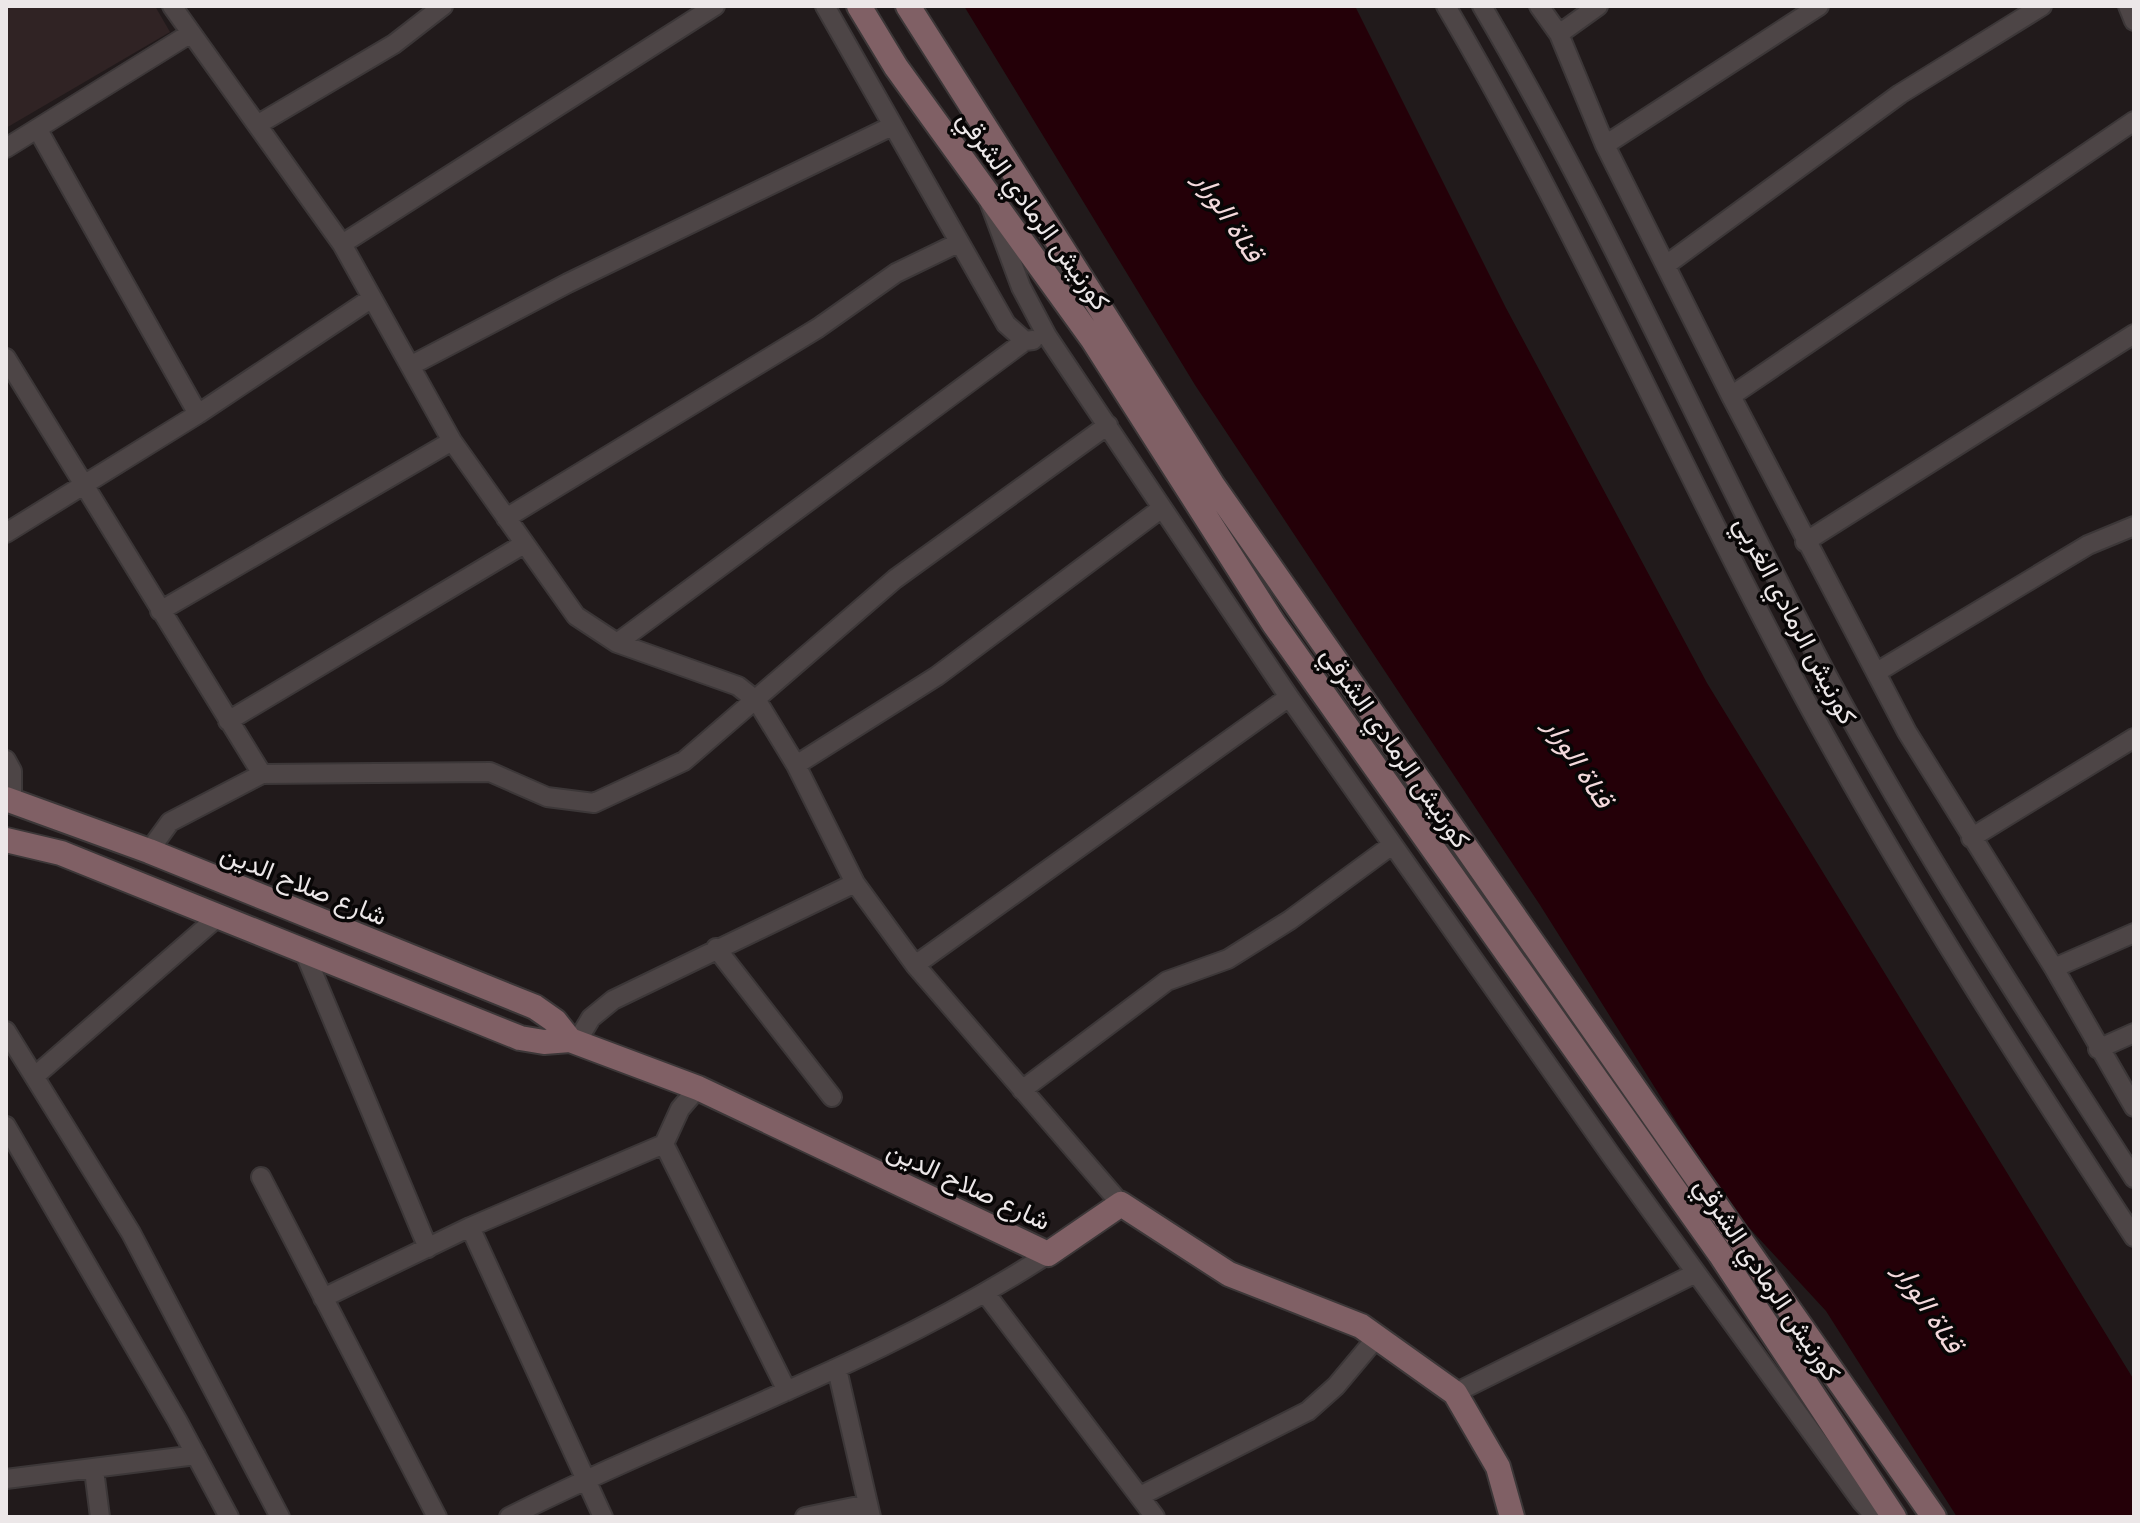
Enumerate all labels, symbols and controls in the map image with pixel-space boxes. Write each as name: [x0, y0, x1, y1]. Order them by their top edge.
street label: كورنيش الرمادي الشرقي: [946, 104, 1118, 319]
water label: قناة الورار: [1186, 162, 1273, 270]
street label: كورنيش الرمادي الغربي: [1723, 510, 1865, 732]
street label: كورنيش الرمادي الشرقي: [1310, 640, 1478, 857]
water label: قناة الورار: [1536, 708, 1623, 816]
street label: شارع صلاح الدين: [215, 836, 392, 934]
street label: شارع صلاح الدين: [881, 1133, 1056, 1239]
street label: كورنيش الرمادي الشرقي: [1683, 1171, 1848, 1390]
water label: قناة الورار: [1886, 1253, 1973, 1361]

